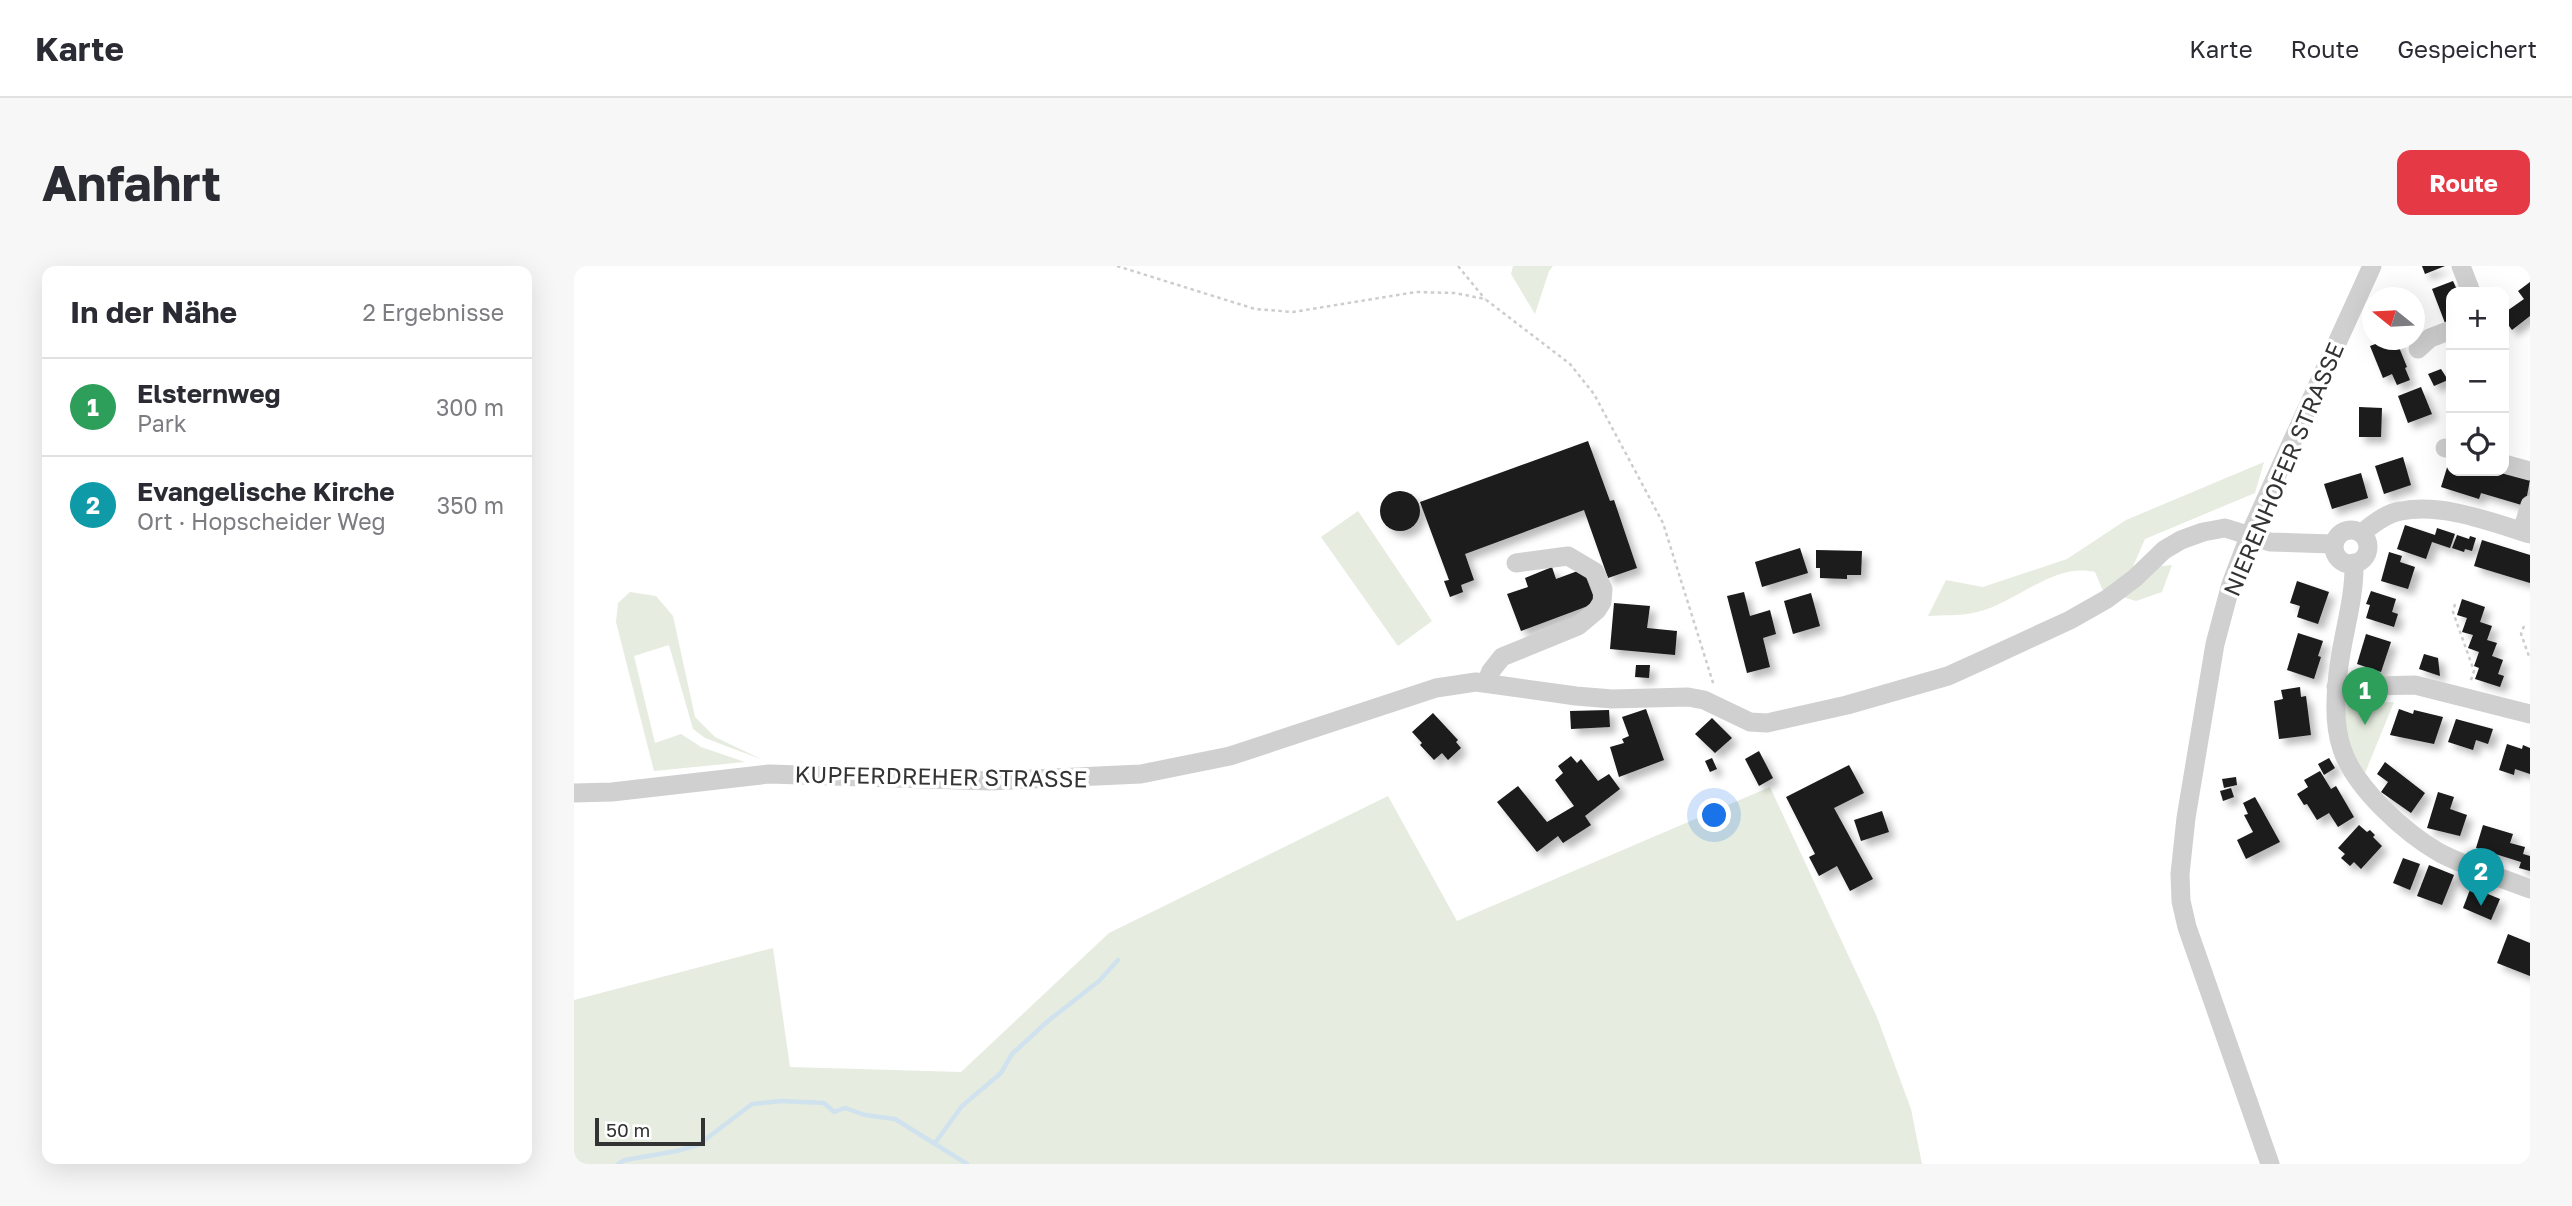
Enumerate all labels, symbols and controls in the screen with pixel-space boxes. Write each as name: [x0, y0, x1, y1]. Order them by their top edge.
text: Karte: [35, 29, 124, 68]
text: Karte: [2189, 34, 2253, 63]
text: Route: [2291, 34, 2359, 63]
text: Gespeichert: [2397, 34, 2537, 63]
button: Route: [2397, 150, 2530, 215]
text: Anfahrt: [42, 153, 221, 212]
north arrow: [2362, 287, 2425, 350]
map controls: [2446, 287, 2509, 476]
button: +: [2446, 287, 2509, 350]
text: In der Nähe: [70, 294, 237, 330]
text: 2 Ergebnisse: [362, 298, 504, 326]
street label: NIERENHOFER STRASSE: [2217, 338, 2349, 600]
button: −: [2446, 350, 2509, 413]
text: Elsternweg: [137, 378, 280, 409]
text: 1: [87, 393, 99, 421]
text: 300 m: [436, 393, 504, 421]
text: Park: [137, 409, 187, 437]
button: locate: [2446, 413, 2509, 476]
text: Evangelische Kirche: [137, 476, 394, 507]
text: 2: [86, 491, 100, 519]
text: 350 m: [437, 491, 504, 519]
text: Ort · Hopscheider Weg: [137, 507, 386, 535]
pin: 1: [2342, 667, 2388, 725]
street label: KUPFERDREHER STRASSE: [794, 759, 1088, 793]
your location: [1697, 798, 1731, 832]
pin: 2: [2458, 848, 2504, 906]
scale bar: [595, 1115, 705, 1147]
text: 50 m: [606, 1118, 650, 1141]

